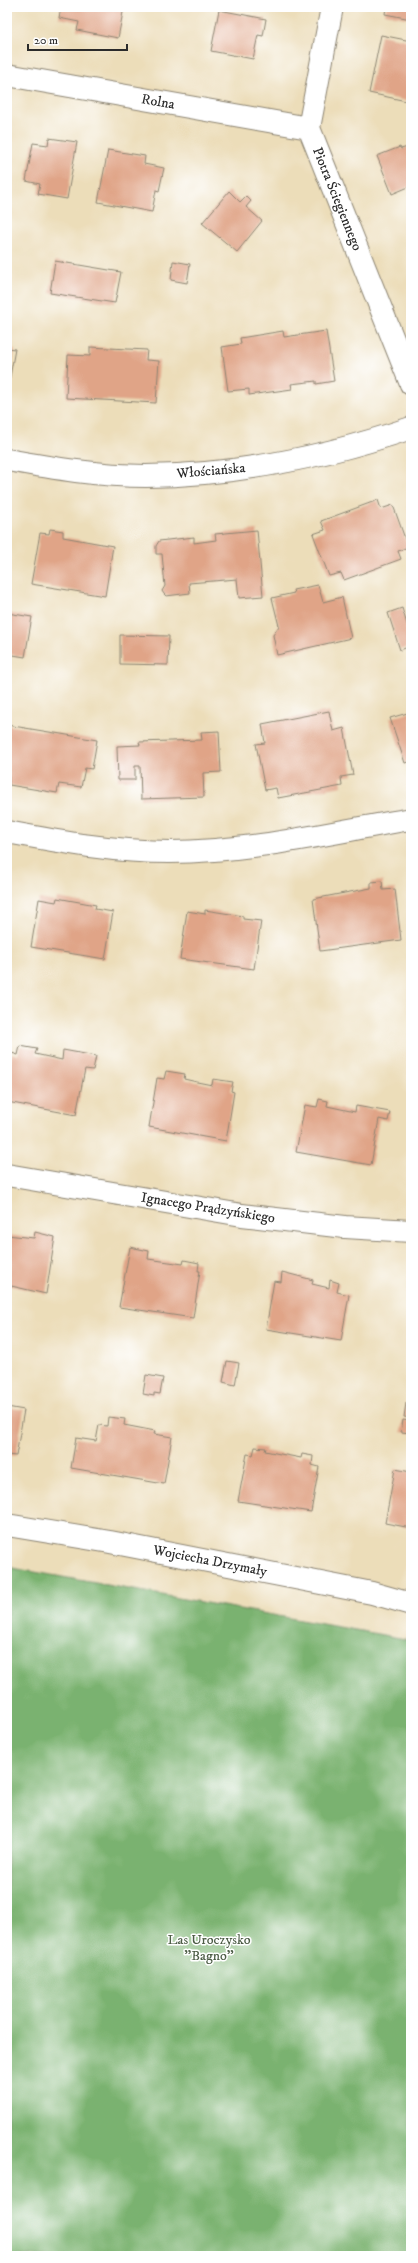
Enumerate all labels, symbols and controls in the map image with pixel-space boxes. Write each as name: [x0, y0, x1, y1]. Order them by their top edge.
scale bar: [28, 26, 127, 52]
text: 20 m: [34, 33, 58, 48]
street label: Rolna: [140, 90, 176, 114]
street label: Piotra Ściegiennego: [308, 145, 366, 254]
street label: Włościańska: [175, 459, 246, 483]
street label: Ignacego Prądzyńskiego: [140, 1189, 276, 1227]
street label: Wojciecha Drzymały: [151, 1541, 269, 1581]
park label: Las Uroczysko "Bagno": [167, 1931, 251, 1965]

